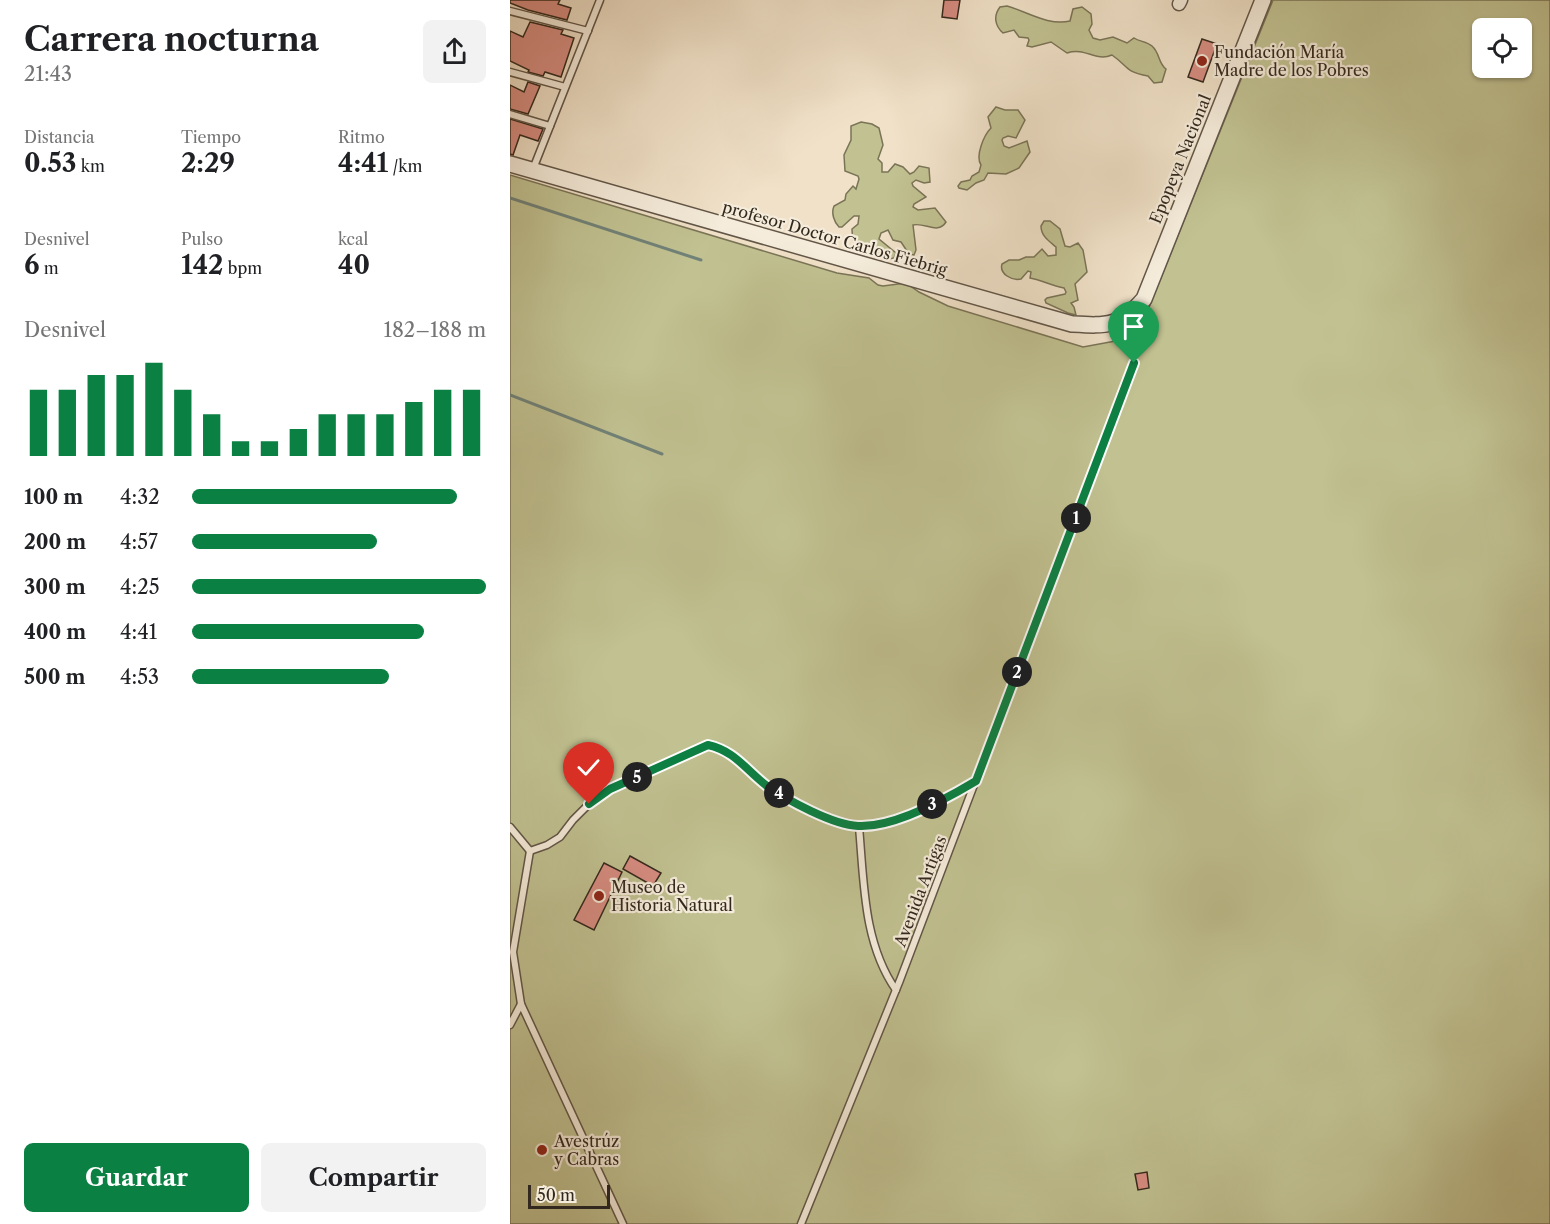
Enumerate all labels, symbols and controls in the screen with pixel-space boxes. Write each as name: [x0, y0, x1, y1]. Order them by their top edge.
map controls: [1472, 18, 1532, 78]
button: locate: [1472, 18, 1532, 78]
text: Carrera nocturna: [24, 19, 319, 60]
button: share: [423, 20, 486, 83]
place label: Fundación María Madre de los Pobres: [1214, 42, 1369, 80]
marker: Fundación María Madre de los Pobres: [1195, 54, 1209, 68]
text: 21:43: [24, 62, 72, 86]
street label: Epopeya Nacional: [1145, 91, 1215, 227]
text: Distancia: [24, 127, 95, 147]
text: Tiempo: [181, 127, 241, 147]
text: Ritmo: [338, 127, 385, 147]
text: 0.53: [24, 147, 77, 179]
text: 2:29: [181, 147, 235, 179]
text: 4:41: [338, 147, 388, 179]
text: km: [77, 156, 105, 176]
text: /km: [388, 156, 422, 176]
street label: profesor Doctor Carlos Fiebrig: [720, 196, 950, 280]
text: Desnivel: [24, 229, 90, 249]
text: Pulso: [181, 229, 223, 249]
text: kcal: [338, 229, 368, 249]
text: 6: [24, 249, 40, 281]
text: 142: [181, 249, 223, 281]
text: 40: [338, 249, 370, 281]
text: m: [40, 258, 59, 278]
text: bpm: [223, 258, 262, 278]
pin: [1108, 301, 1159, 363]
icon: arrive: [1117, 310, 1150, 343]
text: Desnivel: [24, 318, 106, 342]
text: 182–188 m: [384, 318, 486, 342]
text: 100 m: [24, 485, 83, 509]
text: 4:32: [120, 485, 160, 509]
pin: 1: [1061, 503, 1091, 533]
text: 1: [1072, 508, 1080, 528]
text: 200 m: [24, 530, 86, 554]
text: 4:57: [120, 530, 158, 554]
text: 300 m: [24, 575, 86, 599]
text: 4:25: [120, 575, 160, 599]
text: 400 m: [24, 620, 86, 644]
text: 4:41: [120, 620, 157, 644]
pin: 2: [1002, 657, 1032, 687]
text: 2: [1012, 662, 1022, 682]
text: 500 m: [24, 665, 85, 689]
text: 4:53: [120, 665, 159, 689]
pin: [563, 742, 614, 804]
icon: check: [572, 751, 605, 784]
pin: 5: [622, 762, 652, 792]
text: 5: [633, 767, 641, 787]
pin: 4: [764, 778, 794, 808]
text: 4: [774, 783, 784, 803]
pin: 3: [917, 789, 947, 819]
text: 3: [927, 794, 937, 814]
street label: Avenida Artigas: [889, 833, 950, 950]
place label: Museo de Historia Natural: [611, 877, 733, 915]
marker: Museo de Historia Natural: [592, 889, 606, 903]
place label: Avestrúz y Cabras: [553, 1131, 619, 1169]
button: Guardar: [24, 1143, 249, 1212]
button: Compartir: [261, 1143, 486, 1212]
marker: Avestrúz y Cabras: [535, 1143, 549, 1157]
scale bar: [528, 1182, 610, 1210]
text: 50 m: [537, 1185, 575, 1205]

